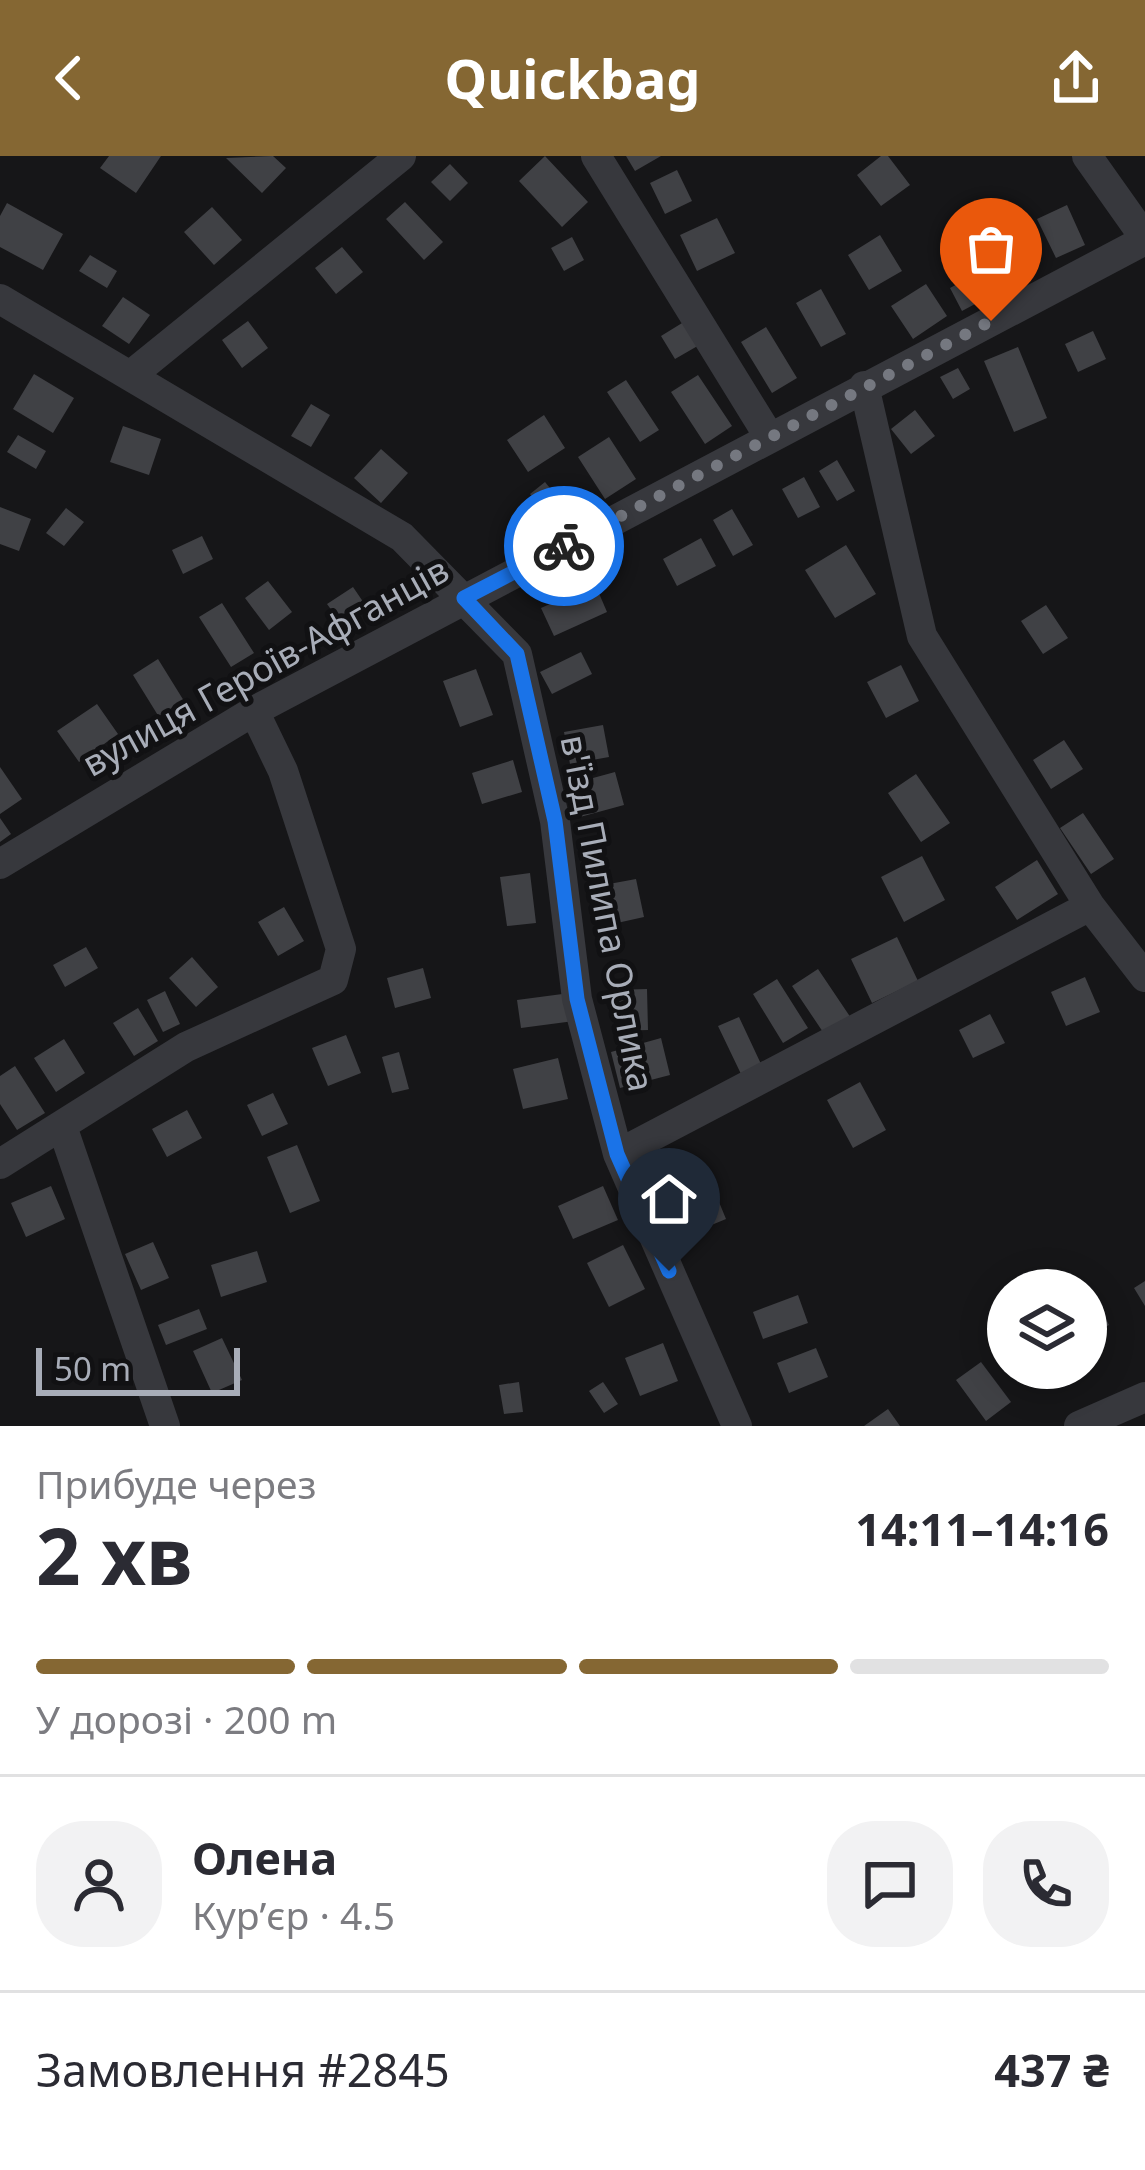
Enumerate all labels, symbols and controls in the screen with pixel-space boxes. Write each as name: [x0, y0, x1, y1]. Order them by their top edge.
text: Quickbag: [445, 41, 700, 115]
icon: back: [36, 45, 102, 111]
icon: share: [1043, 45, 1109, 111]
pin: [940, 198, 1042, 321]
icon: bag: [958, 216, 1024, 282]
courier: [504, 486, 624, 606]
icon: bike: [531, 513, 597, 579]
street label: вулиця Героїв-Афганців: [73, 545, 457, 787]
street label: в'їзд Пилипа Орлика: [549, 731, 667, 1095]
pin: [618, 1148, 720, 1271]
icon: home: [636, 1166, 702, 1232]
map controls: [987, 1269, 1107, 1389]
button: layers: [987, 1269, 1107, 1389]
scale bar: [36, 1342, 240, 1395]
text: 50 m: [54, 1346, 131, 1391]
text: Прибуде через: [36, 1457, 317, 1510]
text: 14:11–14:16: [855, 1498, 1109, 1559]
text: 2 хв: [36, 1502, 192, 1608]
text: У дорозі · 200 m: [36, 1692, 337, 1745]
button: person: [36, 1821, 162, 1947]
button: chat: [827, 1821, 953, 1947]
button: phone: [983, 1821, 1109, 1947]
text: Олена: [192, 1827, 337, 1888]
text: Кур’єр · 4.5: [192, 1888, 395, 1941]
text: Замовлення #2845: [36, 2039, 450, 2100]
text: 437 ₴: [994, 2039, 1109, 2100]

